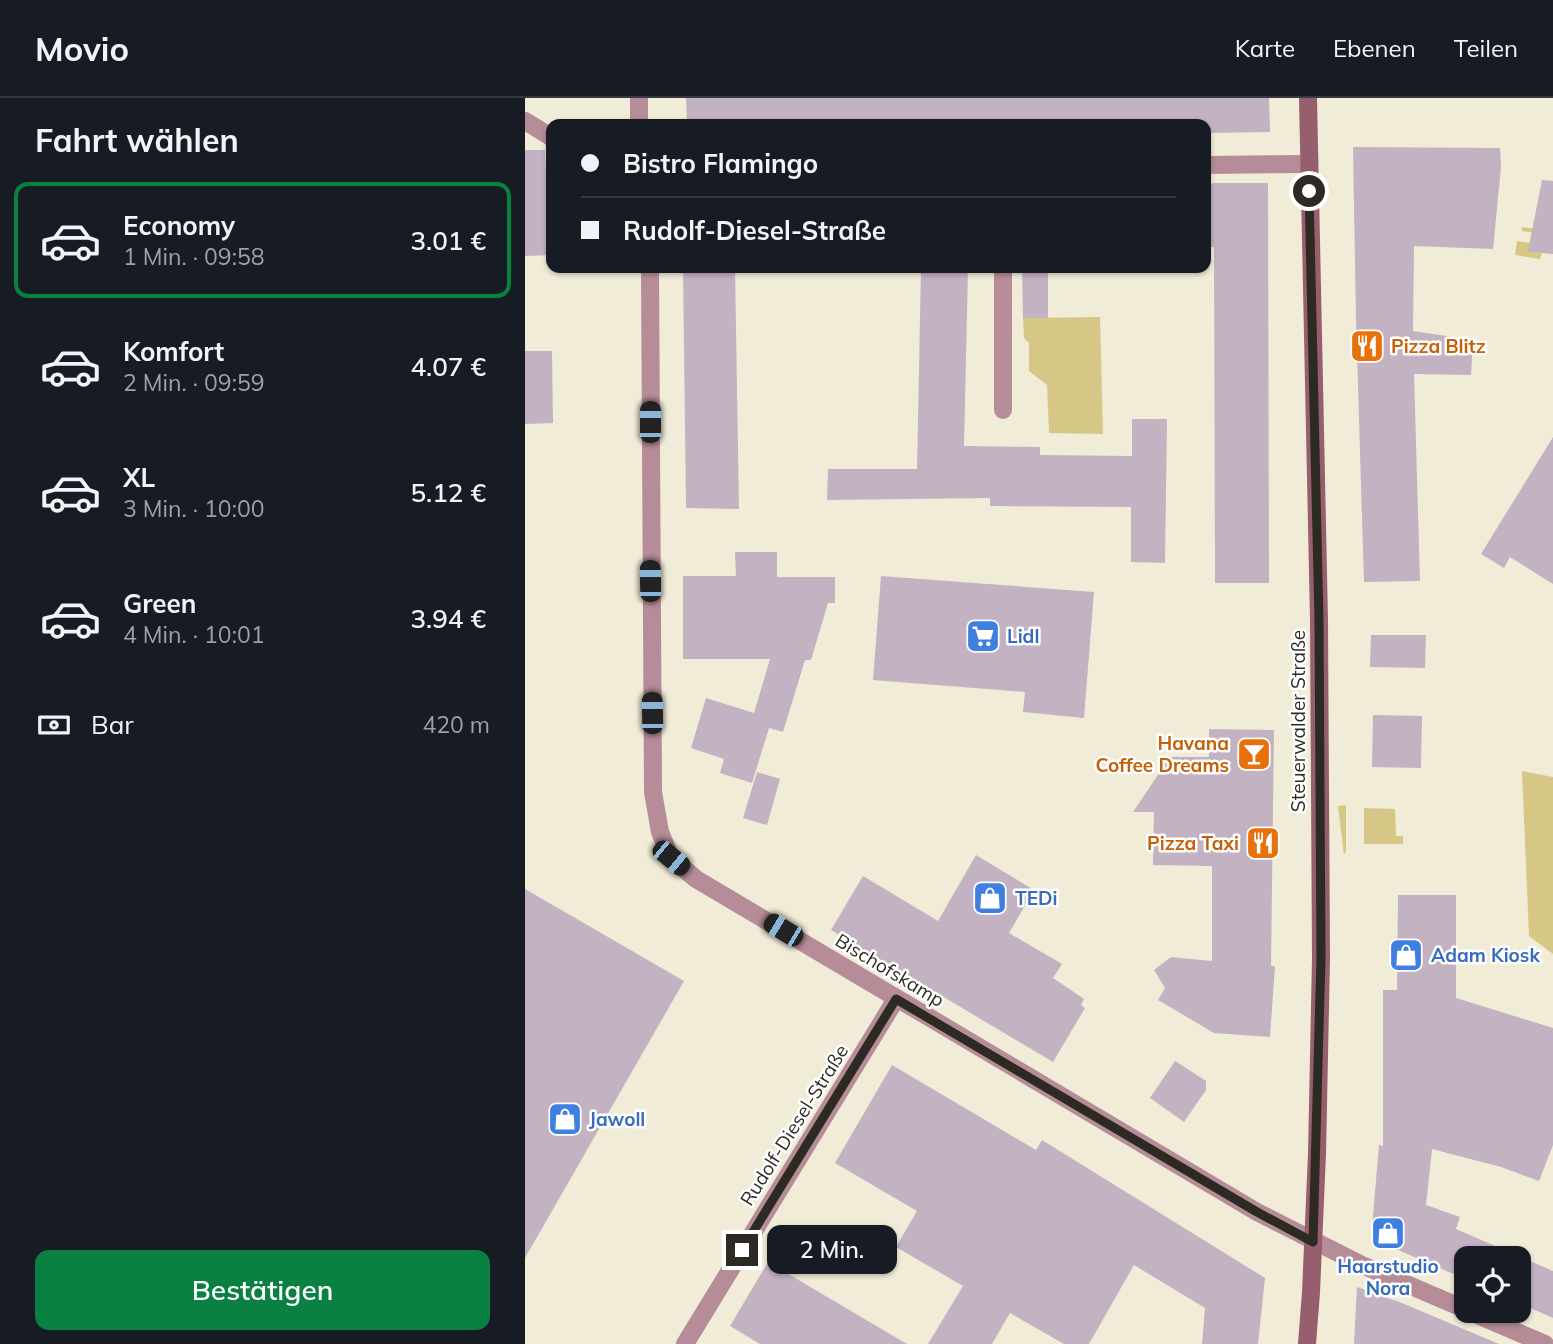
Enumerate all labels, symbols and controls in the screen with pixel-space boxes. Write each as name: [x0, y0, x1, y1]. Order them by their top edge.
text: Movio: [35, 28, 129, 69]
text: Karte: [1235, 33, 1295, 63]
text: Ebenen: [1333, 33, 1416, 63]
text: Teilen: [1454, 33, 1518, 63]
text: Fahrt wählen: [35, 120, 239, 160]
text: Bistro Flamingo: [623, 147, 818, 180]
route start: [1293, 175, 1325, 207]
icon: car: [39, 209, 102, 272]
text: Economy: [123, 209, 235, 242]
text: Rudolf-Diesel-Straße: [623, 214, 886, 247]
text: 3.01 €: [410, 224, 486, 257]
text: 1 Min. · 09:58: [123, 242, 265, 271]
restaurant icon: Pizza Blitz: [1348, 327, 1386, 365]
place label: Pizza Blitz: [1391, 334, 1486, 358]
icon: car: [39, 335, 102, 398]
text: Komfort: [123, 335, 224, 368]
text: 4.07 €: [410, 350, 486, 383]
text: 2 Min. · 09:59: [123, 368, 265, 397]
car: [640, 401, 661, 443]
icon: car: [39, 461, 102, 524]
text: XL: [123, 461, 155, 494]
text: 5.12 €: [410, 476, 486, 509]
text: 3 Min. · 10:00: [123, 494, 265, 523]
car: [640, 560, 661, 602]
icon: car: [39, 587, 102, 650]
text: Green: [123, 587, 196, 620]
text: 3.94 €: [410, 602, 486, 635]
supermarket icon: Lidl: [964, 617, 1002, 655]
text: 4 Min. · 10:01: [123, 620, 265, 649]
place label: Lidl: [1007, 624, 1039, 648]
street label: Steuerwalder Straße: [1286, 630, 1310, 812]
car: [642, 692, 663, 734]
icon: cash: [35, 706, 73, 744]
text: Bar: [91, 708, 134, 741]
text: 420 m: [422, 710, 490, 739]
place label: Havana Coffee Dreams: [1096, 731, 1229, 777]
bar icon: Havana Coffee Dreams: [1235, 735, 1273, 773]
restaurant icon: Pizza Taxi: [1244, 824, 1282, 862]
place label: Pizza Taxi: [1147, 831, 1239, 855]
car: [649, 836, 694, 880]
shop icon: TEDi: [971, 879, 1009, 917]
place label: TEDi: [1015, 886, 1058, 910]
car: [760, 910, 807, 950]
street label: Bischofskamp: [831, 928, 949, 1012]
shop icon: Adam Kiosk: [1387, 936, 1425, 974]
place label: Adam Kiosk: [1431, 943, 1540, 967]
street label: Rudolf-Diesel-Straße: [735, 1040, 853, 1210]
shop icon: Jawoll: [546, 1100, 584, 1138]
place label: Jawoll: [589, 1107, 645, 1131]
shop icon: Haarstudio Nora: [1369, 1214, 1407, 1252]
callout: 2 Min.: [767, 1226, 896, 1274]
route end: [726, 1234, 758, 1266]
text: 2 Min.: [800, 1235, 864, 1264]
map controls: [1454, 1246, 1531, 1323]
button: locate: [1454, 1246, 1531, 1323]
button: Bestätigen: [35, 1250, 490, 1330]
place label: Haarstudio Nora: [1337, 1254, 1439, 1300]

